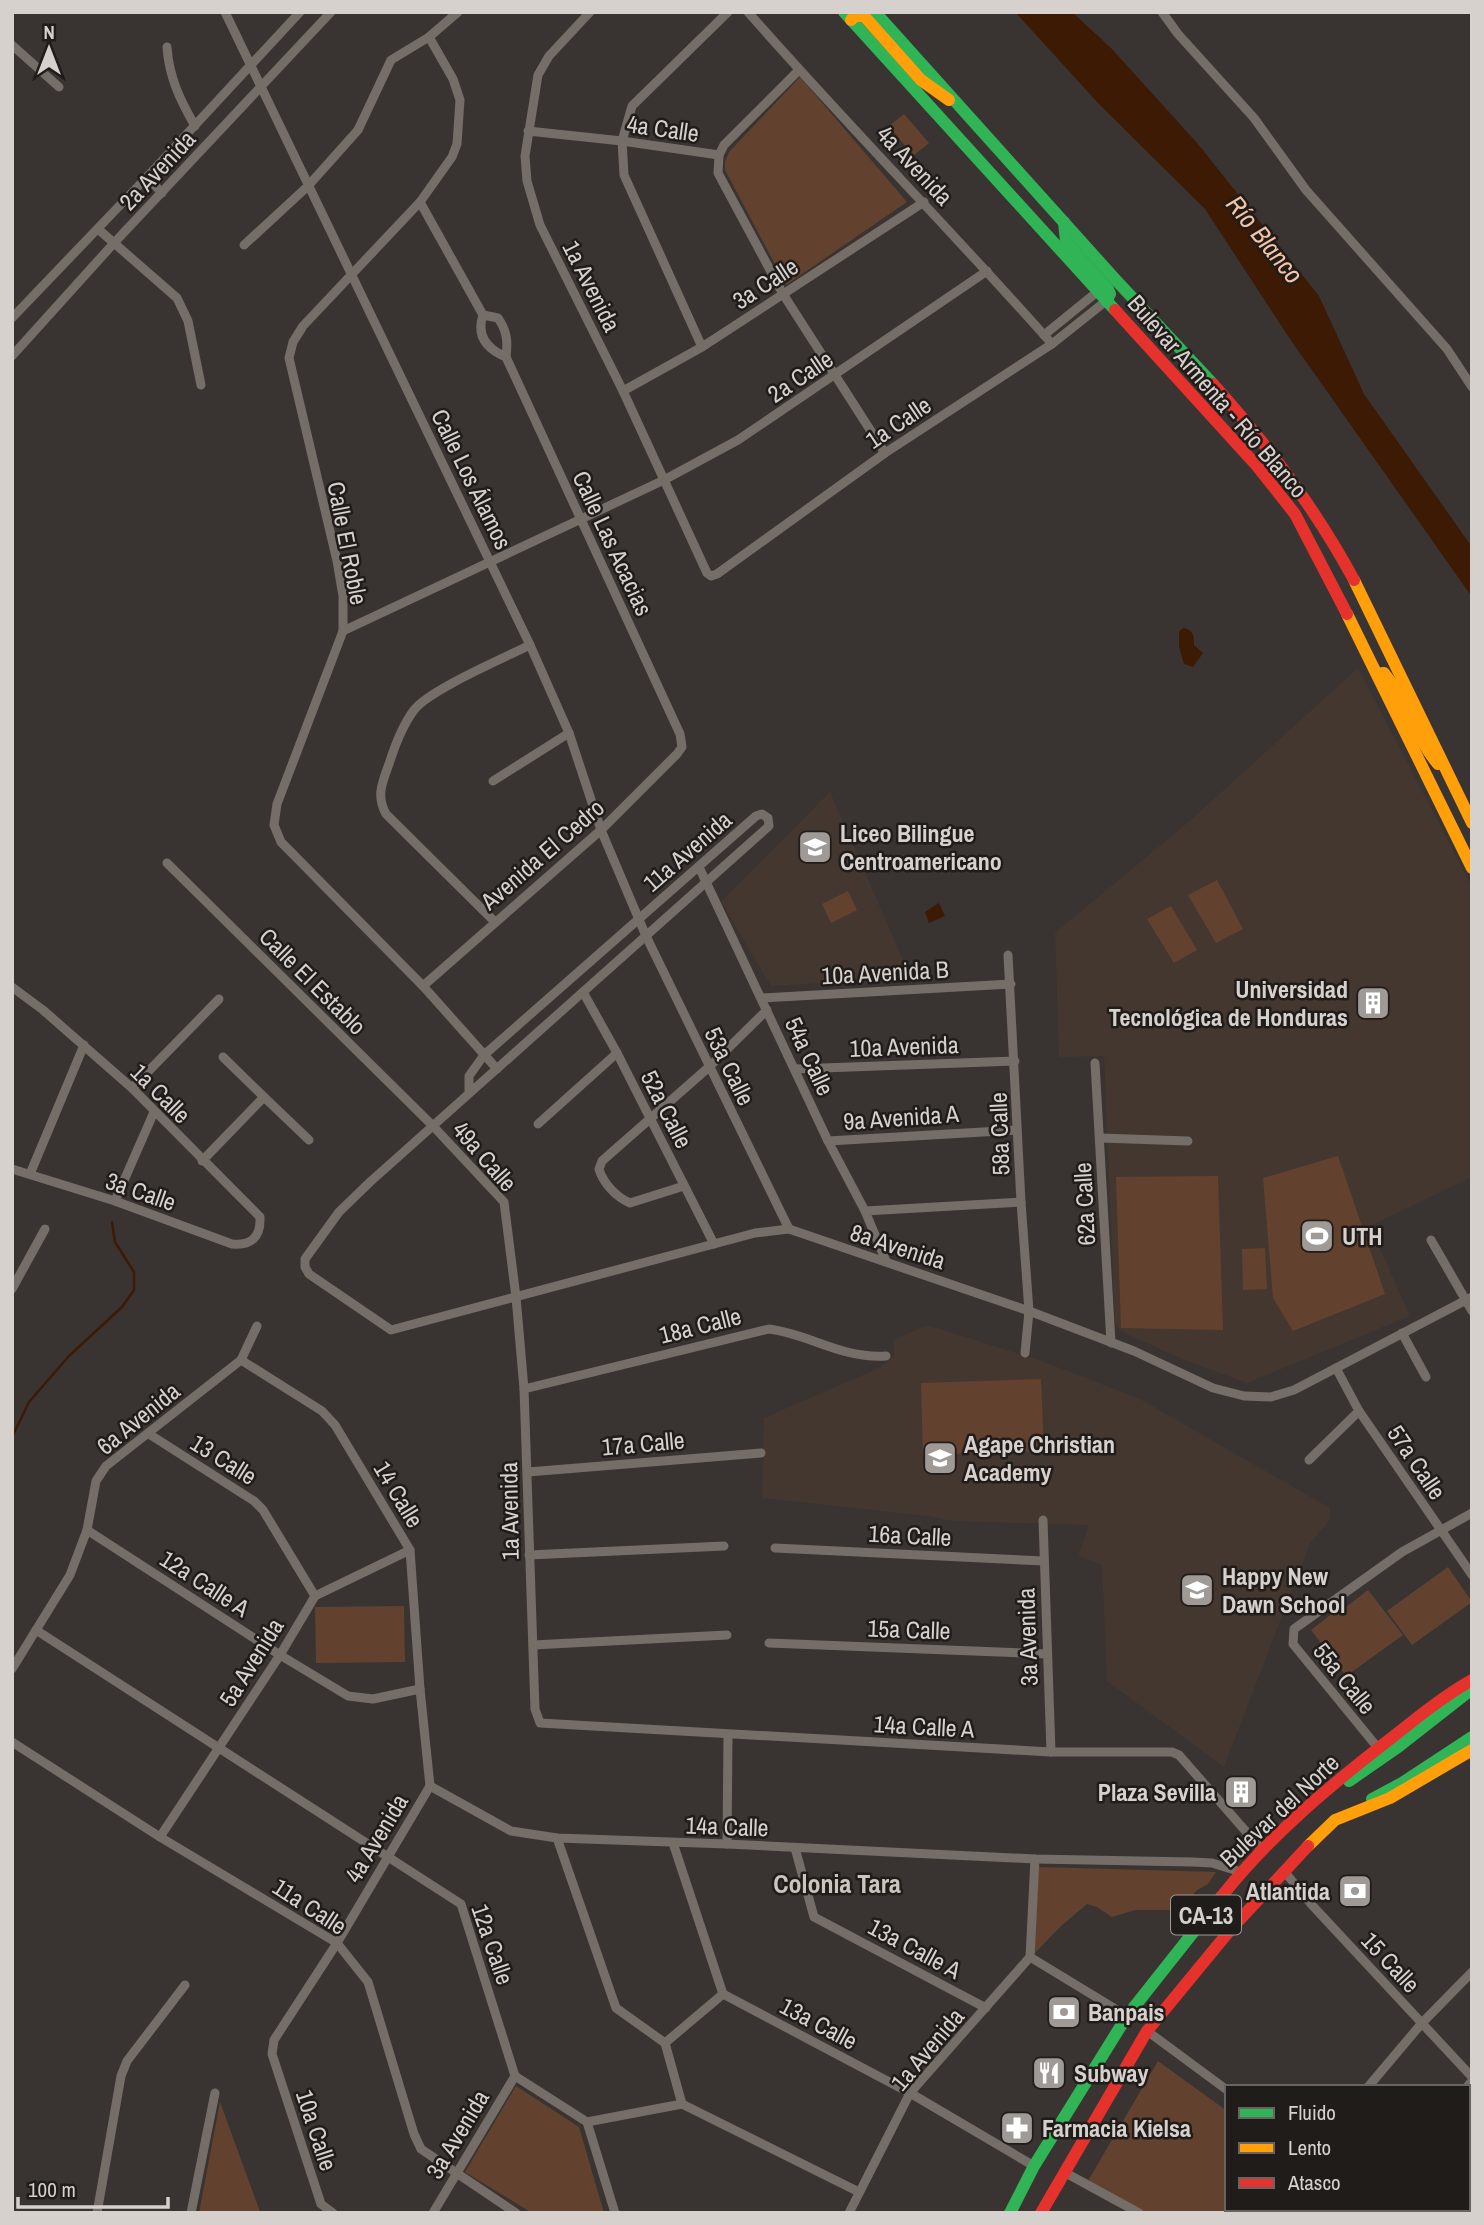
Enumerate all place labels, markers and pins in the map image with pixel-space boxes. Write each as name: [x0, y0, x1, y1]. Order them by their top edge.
place label: Liceo Bilingue Centroamericano: [840, 817, 1002, 877]
school or university icon: Liceo Bilingue Centroamericano: [796, 828, 834, 866]
place label: Universidad Tecnológica de Honduras: [1109, 973, 1348, 1033]
building icon: Universidad Tecnológica de Honduras: [1354, 984, 1392, 1022]
sports icon: UTH: [1298, 1217, 1336, 1255]
place label: UTH: [1342, 1220, 1382, 1252]
place label: Agape Christian Academy: [964, 1428, 1115, 1488]
school or university icon: Agape Christian Academy: [921, 1439, 959, 1477]
place label: Happy New Dawn School: [1222, 1560, 1346, 1620]
school or university icon: Happy New Dawn School: [1178, 1571, 1216, 1609]
building icon: Plaza Sevilla: [1222, 1773, 1260, 1811]
place label: Plaza Sevilla: [1098, 1776, 1216, 1808]
bank icon: Atlantida: [1336, 1872, 1374, 1910]
place label: Atlantida: [1246, 1875, 1330, 1907]
bank icon: Banpais: [1045, 1993, 1083, 2031]
place label: Banpais: [1088, 1996, 1165, 2028]
restaurant icon: Subway: [1030, 2054, 1068, 2092]
place label: Subway: [1074, 2057, 1148, 2089]
pharmacy icon: Farmacia Kielsa: [998, 2109, 1036, 2147]
place label: Farmacia Kielsa: [1042, 2112, 1191, 2144]

